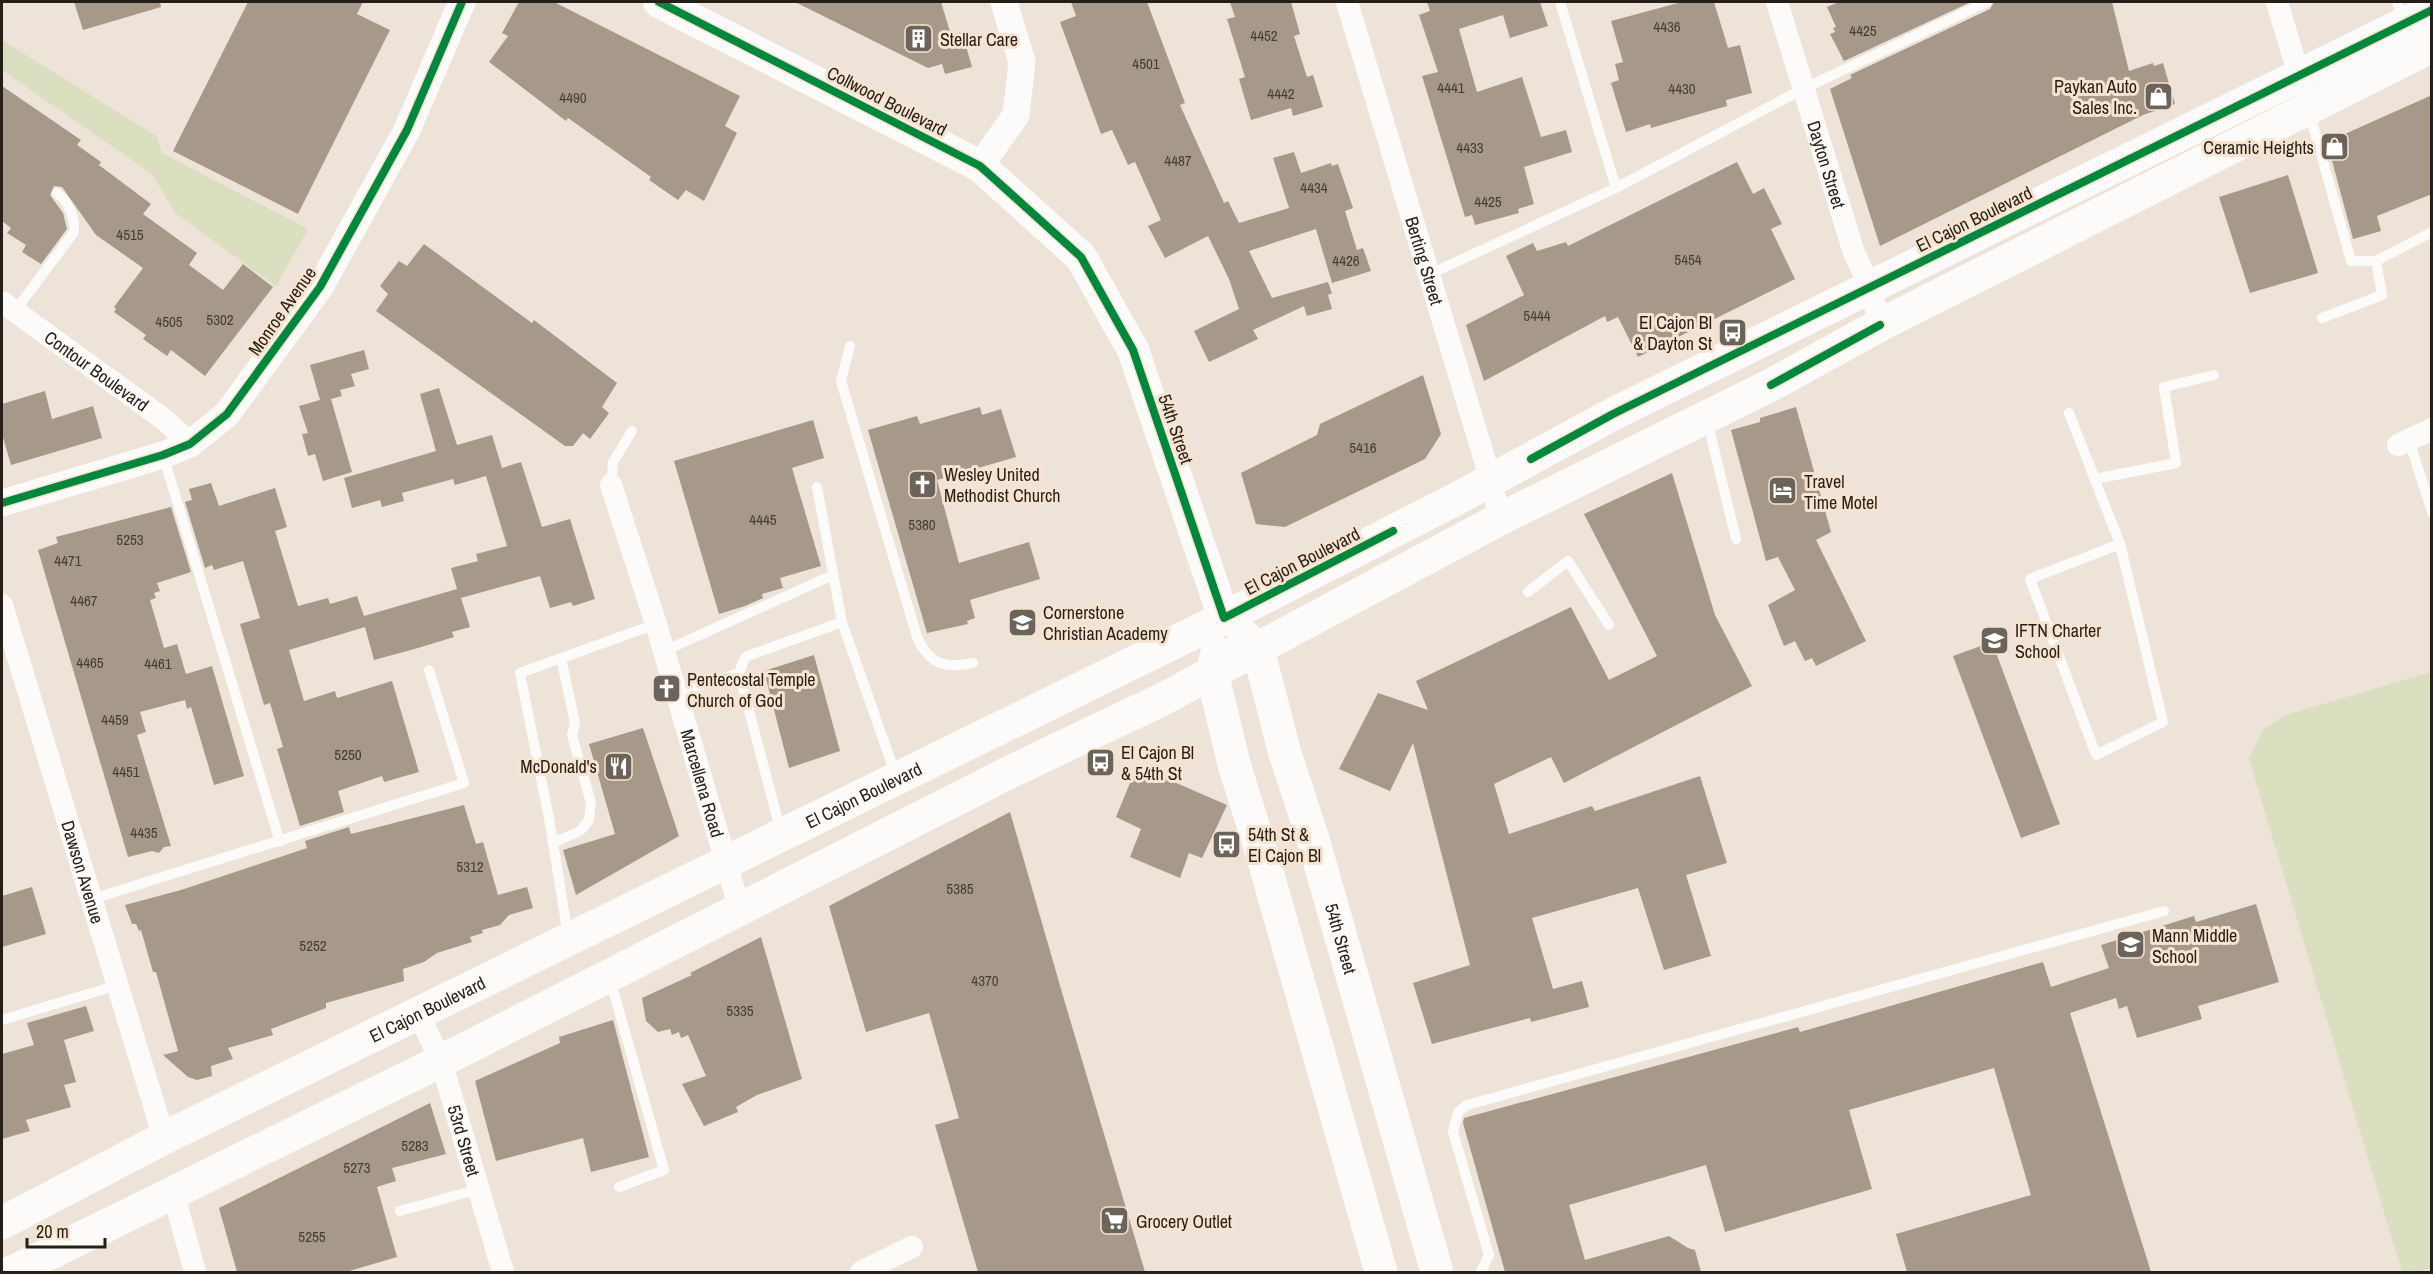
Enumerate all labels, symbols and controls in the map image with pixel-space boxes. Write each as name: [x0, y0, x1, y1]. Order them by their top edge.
house number: 4436: [1653, 16, 1681, 37]
house number: 4425: [1849, 20, 1877, 41]
building icon: Stellar Care: [903, 23, 935, 55]
house number: 4452: [1250, 25, 1278, 46]
place label: Stellar Care: [940, 27, 1018, 52]
house number: 4501: [1132, 53, 1160, 74]
street label: Collwood Boulevard: [823, 60, 951, 142]
place label: Paykan Auto Sales Inc.: [2054, 74, 2137, 120]
house number: 4441: [1437, 77, 1465, 98]
house number: 4430: [1668, 78, 1696, 99]
shop icon: Paykan Auto Sales Inc.: [2142, 80, 2174, 112]
house number: 4442: [1267, 83, 1295, 104]
house number: 4490: [559, 87, 587, 108]
street label: Dayton Street: [1802, 118, 1852, 211]
shop icon: Ceramic Heights: [2319, 131, 2351, 163]
place label: Ceramic Heights: [2203, 135, 2314, 160]
house number: 4433: [1456, 137, 1484, 158]
house number: 4487: [1164, 150, 1192, 171]
house number: 4434: [1300, 177, 1328, 198]
street label: El Cajon Boulevard: [1912, 180, 2036, 258]
house number: 4425: [1474, 191, 1502, 212]
street label: Berting Street: [1400, 213, 1450, 308]
house number: 4515: [116, 224, 144, 245]
house number: 5454: [1674, 249, 1702, 270]
house number: 4426: [1332, 250, 1360, 271]
street label: Monroe Avenue: [242, 262, 322, 360]
house number: 5444: [1523, 305, 1551, 326]
house number: 5302: [206, 309, 234, 330]
place label: El Cajon Bl & Dayton St: [1633, 310, 1712, 356]
house number: 4505: [155, 311, 183, 332]
bus stop icon: El Cajon Bl & Dayton St: [1717, 316, 1749, 348]
street label: Contour Boulevard: [40, 324, 154, 417]
street label: 54th Street: [1152, 391, 1200, 467]
house number: 5416: [1349, 437, 1377, 458]
place label: Wesley United Methodist Church: [944, 462, 1061, 508]
church icon: Wesley United Methodist Church: [907, 468, 939, 500]
place label: Travel Time Motel: [1804, 469, 1878, 515]
hotel icon: Travel Time Motel: [1767, 475, 1799, 507]
house number: 4445: [749, 509, 777, 530]
house number: 5380: [908, 514, 936, 535]
street label: El Cajon Boulevard: [1240, 521, 1364, 601]
house number: 5253: [116, 529, 144, 550]
house number: 4471: [54, 550, 82, 571]
house number: 4467: [70, 590, 98, 611]
place label: Cornerstone Christian Academy: [1043, 600, 1168, 646]
school or university icon: Cornerstone Christian Academy: [1006, 606, 1038, 638]
place label: IFTN Charter School: [2015, 618, 2101, 664]
school or university icon: IFTN Charter School: [1978, 624, 2010, 656]
house number: 4465: [76, 652, 104, 673]
house number: 4461: [144, 653, 172, 674]
place label: Pentecostal Temple Church of God: [687, 667, 816, 713]
church icon: Pentecostal Temple Church of God: [650, 673, 682, 705]
house number: 4459: [101, 709, 129, 730]
street label: Marcellena Road: [675, 726, 730, 840]
place label: El Cajon Bl & 54th St: [1121, 740, 1194, 786]
house number: 5250: [334, 744, 362, 765]
bus stop icon: El Cajon Bl & 54th St: [1084, 746, 1116, 778]
restaurant icon: McDonald's: [602, 750, 634, 782]
place label: McDonald's: [520, 754, 597, 779]
street label: El Cajon Boulevard: [801, 756, 926, 834]
house number: 4451: [112, 761, 140, 782]
street label: Dawson Avenue: [56, 817, 111, 927]
house number: 4435: [130, 822, 158, 843]
place label: 54th St & El Cajon Bl: [1248, 822, 1321, 868]
bus stop icon: 54th St & El Cajon Bl: [1211, 828, 1243, 860]
house number: 5312: [456, 856, 484, 877]
house number: 5385: [946, 878, 974, 899]
street label: 54th Street: [1319, 900, 1363, 977]
place label: Mann Middle School: [2152, 923, 2237, 969]
school or university icon: Mann Middle School: [2115, 929, 2147, 961]
house number: 5252: [299, 935, 327, 956]
street label: El Cajon Boulevard: [365, 970, 489, 1048]
house number: 4370: [971, 970, 999, 991]
house number: 5335: [726, 1000, 754, 1021]
street label: 53rd Street: [442, 1102, 487, 1179]
house number: 5283: [401, 1135, 429, 1156]
house number: 5273: [343, 1157, 371, 1178]
supermarket icon: Grocery Outlet: [1099, 1205, 1131, 1237]
place label: Grocery Outlet: [1136, 1209, 1232, 1234]
scale bar: [27, 1211, 105, 1249]
text: 20 m: [36, 1219, 69, 1244]
house number: 5255: [298, 1226, 326, 1247]

